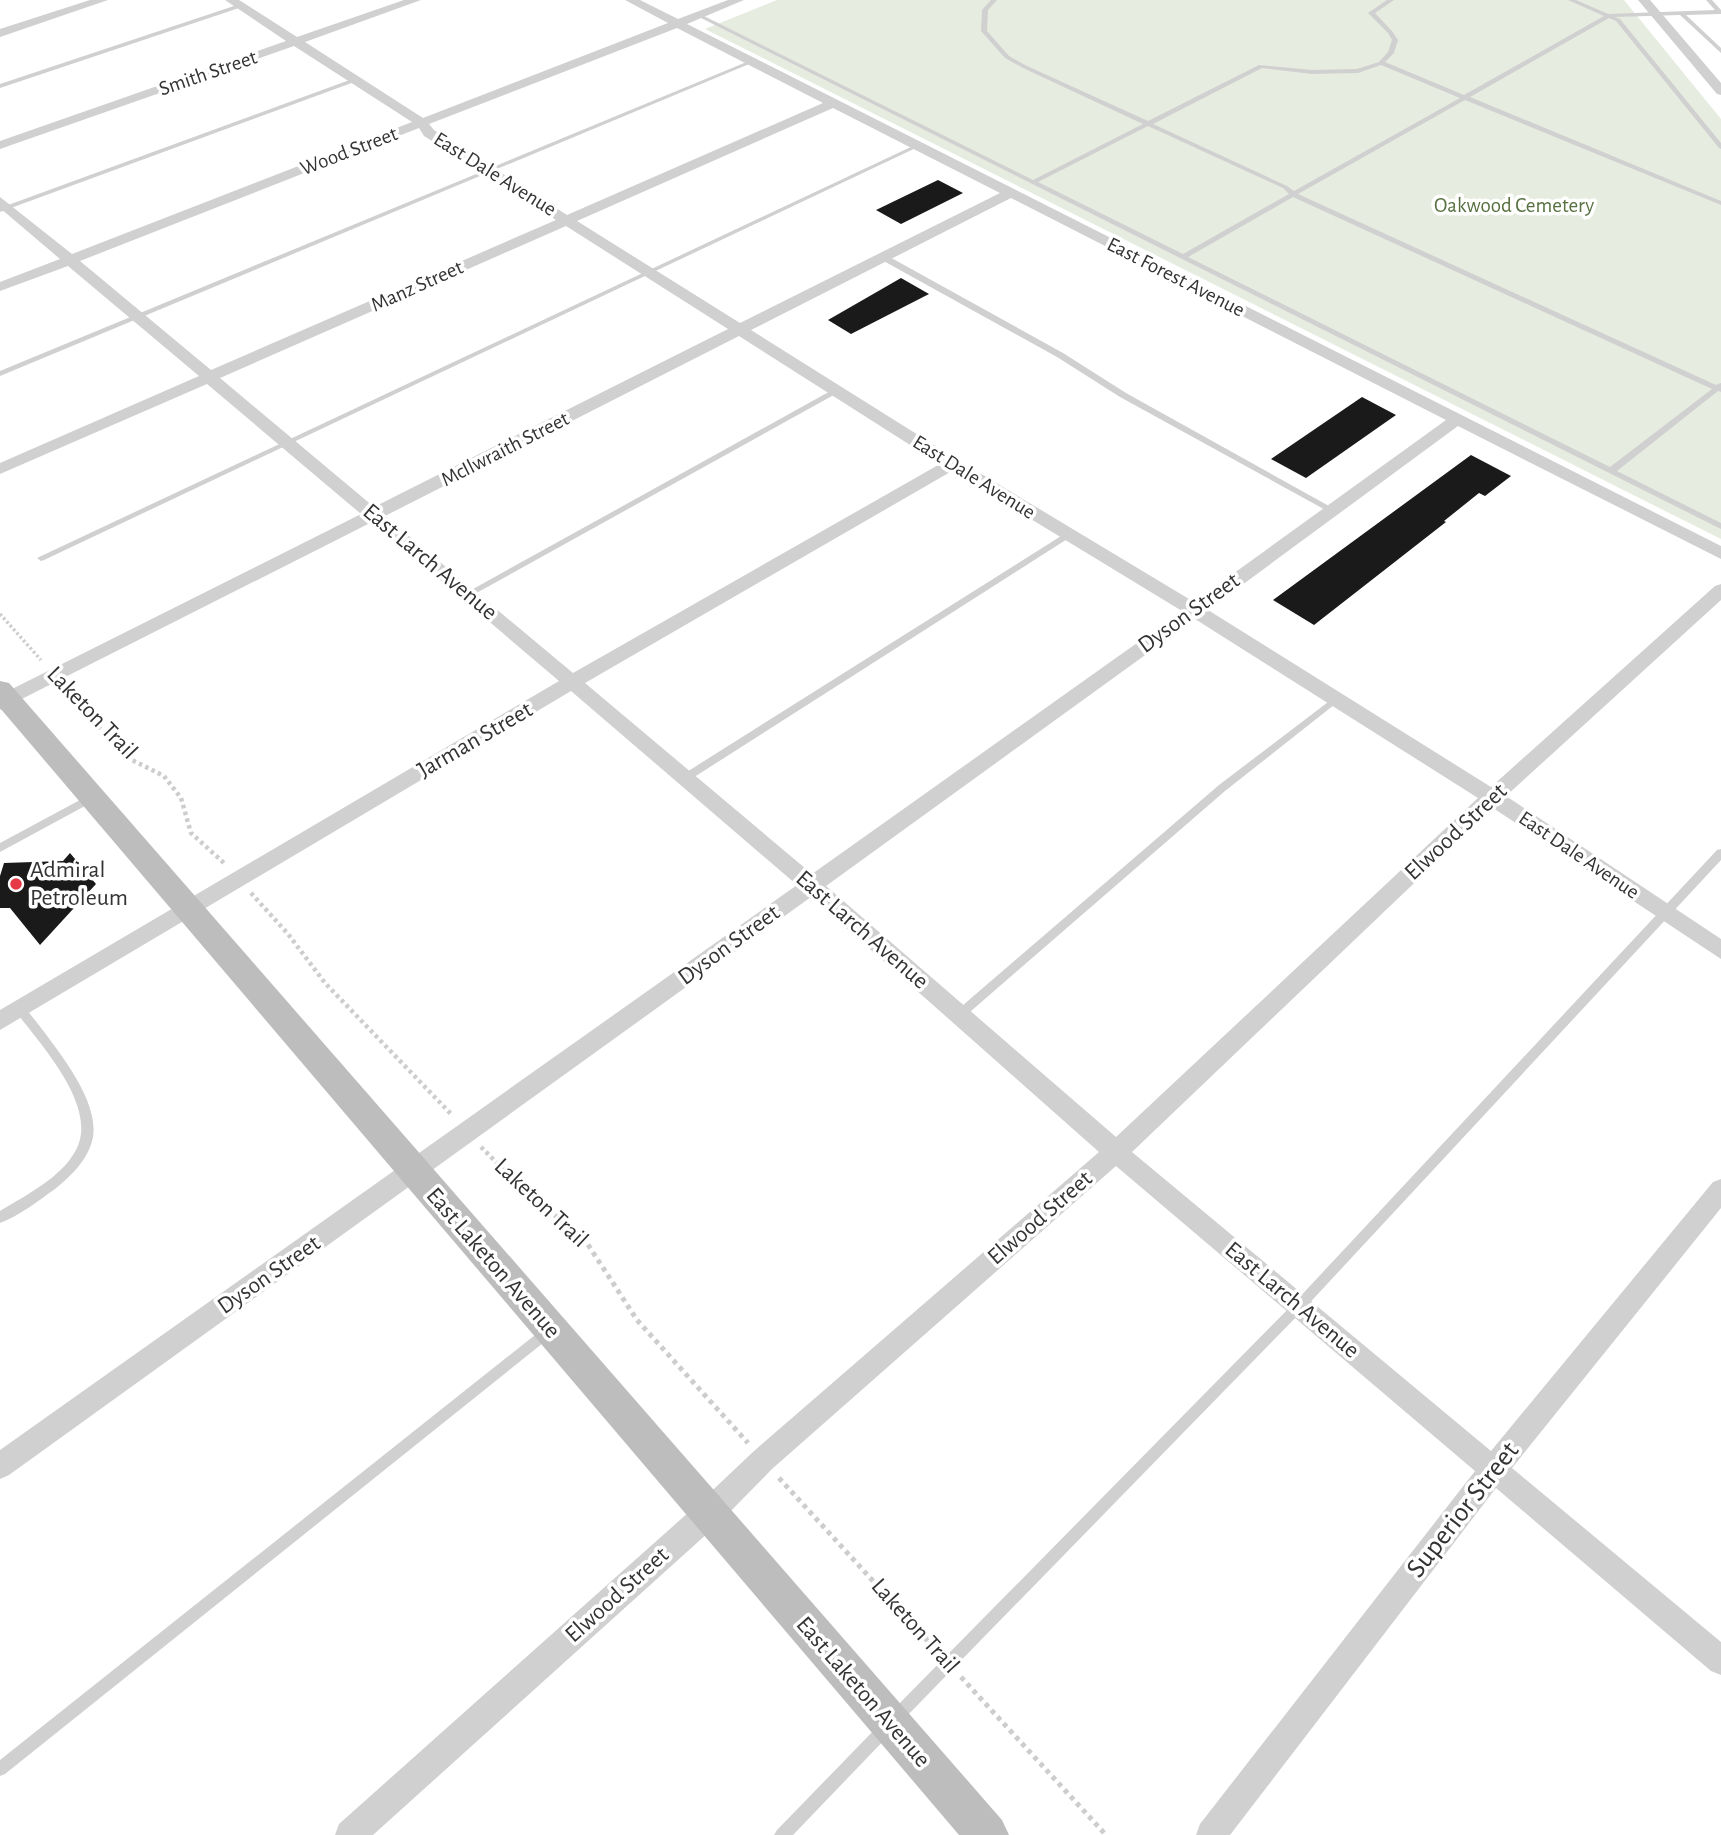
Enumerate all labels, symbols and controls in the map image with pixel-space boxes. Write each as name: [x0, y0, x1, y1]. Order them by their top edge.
street label: Smith Street: [156, 46, 260, 100]
street label: Wood Street: [298, 123, 401, 179]
street label: East Dale Avenue: [430, 128, 560, 220]
park label: Oakwood Cemetery: [1434, 195, 1594, 216]
street label: East Forest Avenue: [1104, 233, 1248, 321]
street label: Manz Street: [368, 256, 466, 316]
street label: McIlwraith Street: [438, 408, 573, 490]
street label: East Dale Avenue: [909, 431, 1039, 523]
street label: East Larch Avenue: [358, 499, 502, 625]
street label: Dyson Street: [1134, 568, 1244, 658]
street label: Laketon Trail: [42, 662, 142, 764]
street label: Jarman Street: [413, 697, 537, 783]
street label: Elwood Street: [1400, 779, 1512, 885]
street label: East Dale Avenue: [1515, 807, 1643, 903]
place label: Admiral Petroleum: [30, 858, 128, 910]
street label: East Larch Avenue: [791, 866, 933, 994]
marker: Admiral Petroleum: [8, 876, 24, 892]
street label: Dyson Street: [674, 900, 784, 990]
street label: Laketon Trail: [489, 1154, 593, 1252]
street label: Elwood Street: [983, 1166, 1097, 1270]
street label: East Laketon Avenue: [421, 1183, 565, 1343]
street label: Dyson Street: [213, 1231, 325, 1319]
street label: East Larch Avenue: [1220, 1237, 1364, 1363]
street label: Superior Street: [1402, 1437, 1524, 1583]
street label: Elwood Street: [561, 1542, 673, 1647]
street label: Laketon Trail: [866, 1574, 964, 1678]
street label: East Laketon Avenue: [791, 1612, 935, 1772]

